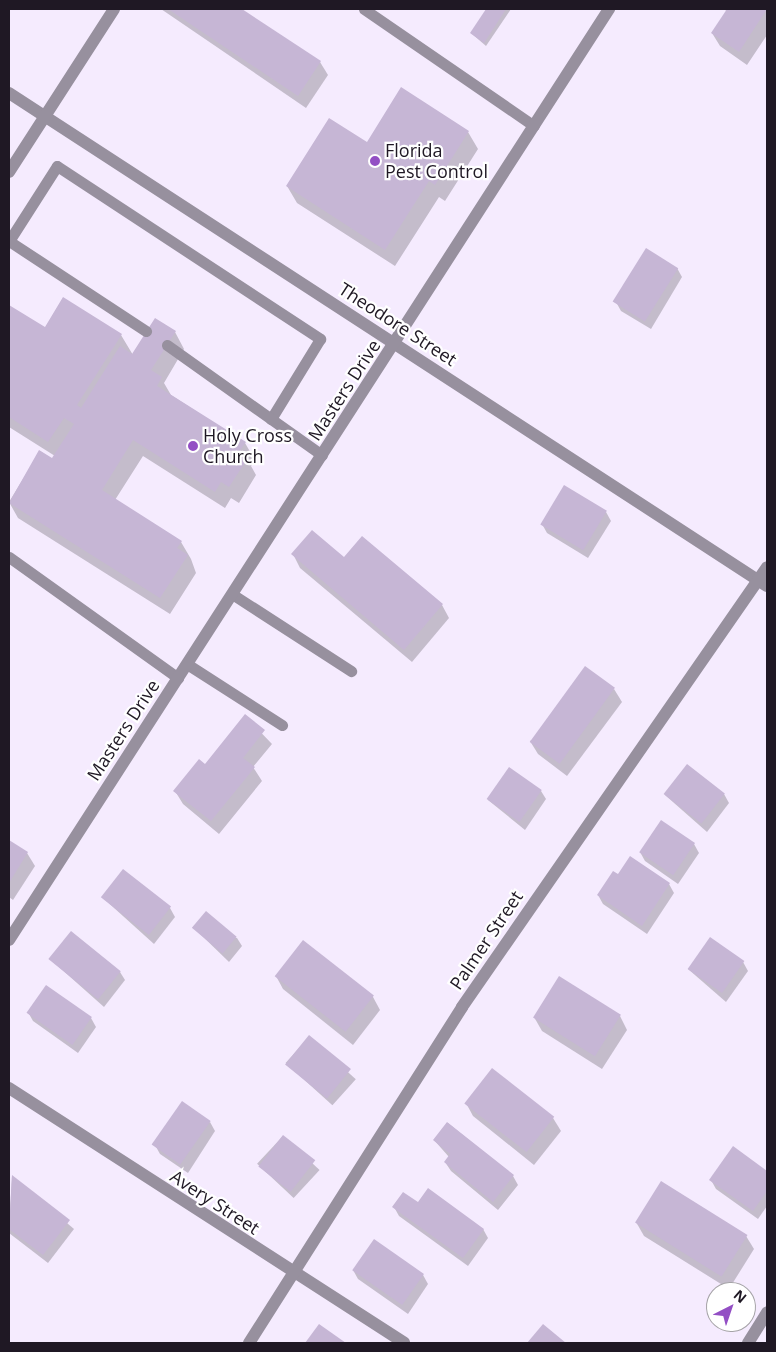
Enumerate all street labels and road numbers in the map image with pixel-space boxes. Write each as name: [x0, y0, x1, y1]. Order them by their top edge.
street label: Theodore Street: [335, 278, 461, 370]
street label: Masters Drive: [303, 335, 385, 445]
street label: Masters Drive: [82, 675, 164, 785]
street label: Palmer Street: [445, 887, 527, 993]
street label: Avery Street: [166, 1165, 264, 1239]

